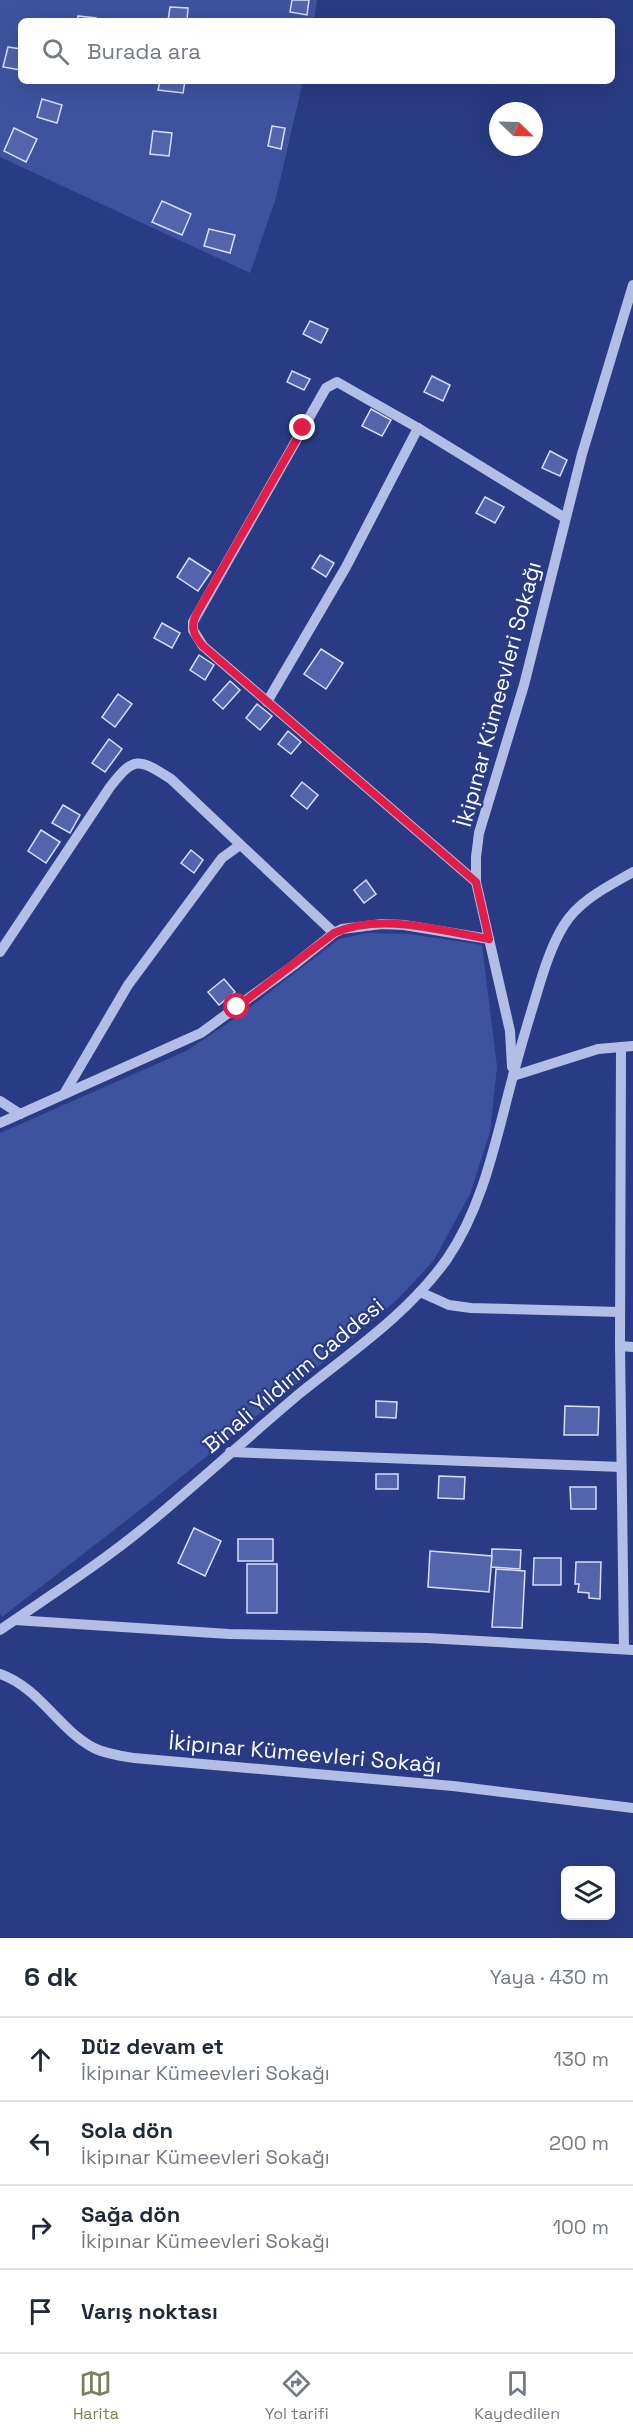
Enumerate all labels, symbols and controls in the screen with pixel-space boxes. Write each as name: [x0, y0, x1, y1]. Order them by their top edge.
search box: [18, 18, 615, 84]
icon: search: [39, 35, 72, 68]
text: Burada ara: [87, 37, 201, 65]
north arrow: [489, 102, 543, 156]
route end: [289, 414, 315, 440]
street label: İkipınar Kümeevleri Sokağı: [449, 558, 547, 830]
route start: [223, 993, 249, 1019]
street label: Binali Yıldırım Caddesi: [197, 1291, 389, 1459]
street label: İkipınar Kümeevleri Sokağı: [168, 1727, 442, 1779]
map controls: [561, 1866, 615, 1920]
button: layers: [561, 1866, 615, 1920]
text: 6 dk: [24, 1960, 78, 1994]
text: Yaya · 430 m: [490, 1964, 609, 1990]
text: Düz devam et: [81, 2032, 224, 2060]
icon: ahead: [24, 2043, 57, 2076]
text: 130 m: [553, 2046, 609, 2072]
text: İkipınar Kümeevleri Sokağı: [81, 2060, 330, 2086]
text: Sola dön: [81, 2116, 173, 2144]
icon: left: [24, 2127, 57, 2160]
text: 200 m: [549, 2130, 609, 2156]
text: İkipınar Kümeevleri Sokağı: [81, 2144, 330, 2170]
text: Sağa dön: [81, 2200, 180, 2228]
icon: right: [24, 2211, 57, 2244]
text: 100 m: [553, 2214, 609, 2240]
text: İkipınar Kümeevleri Sokağı: [81, 2228, 330, 2254]
icon: arrive: [24, 2295, 57, 2328]
text: Varış noktası: [81, 2297, 218, 2325]
tab: Harita: [73, 2367, 119, 2424]
tab: Yol tarifi: [265, 2367, 329, 2424]
tab: Kaydedilen: [474, 2367, 560, 2424]

